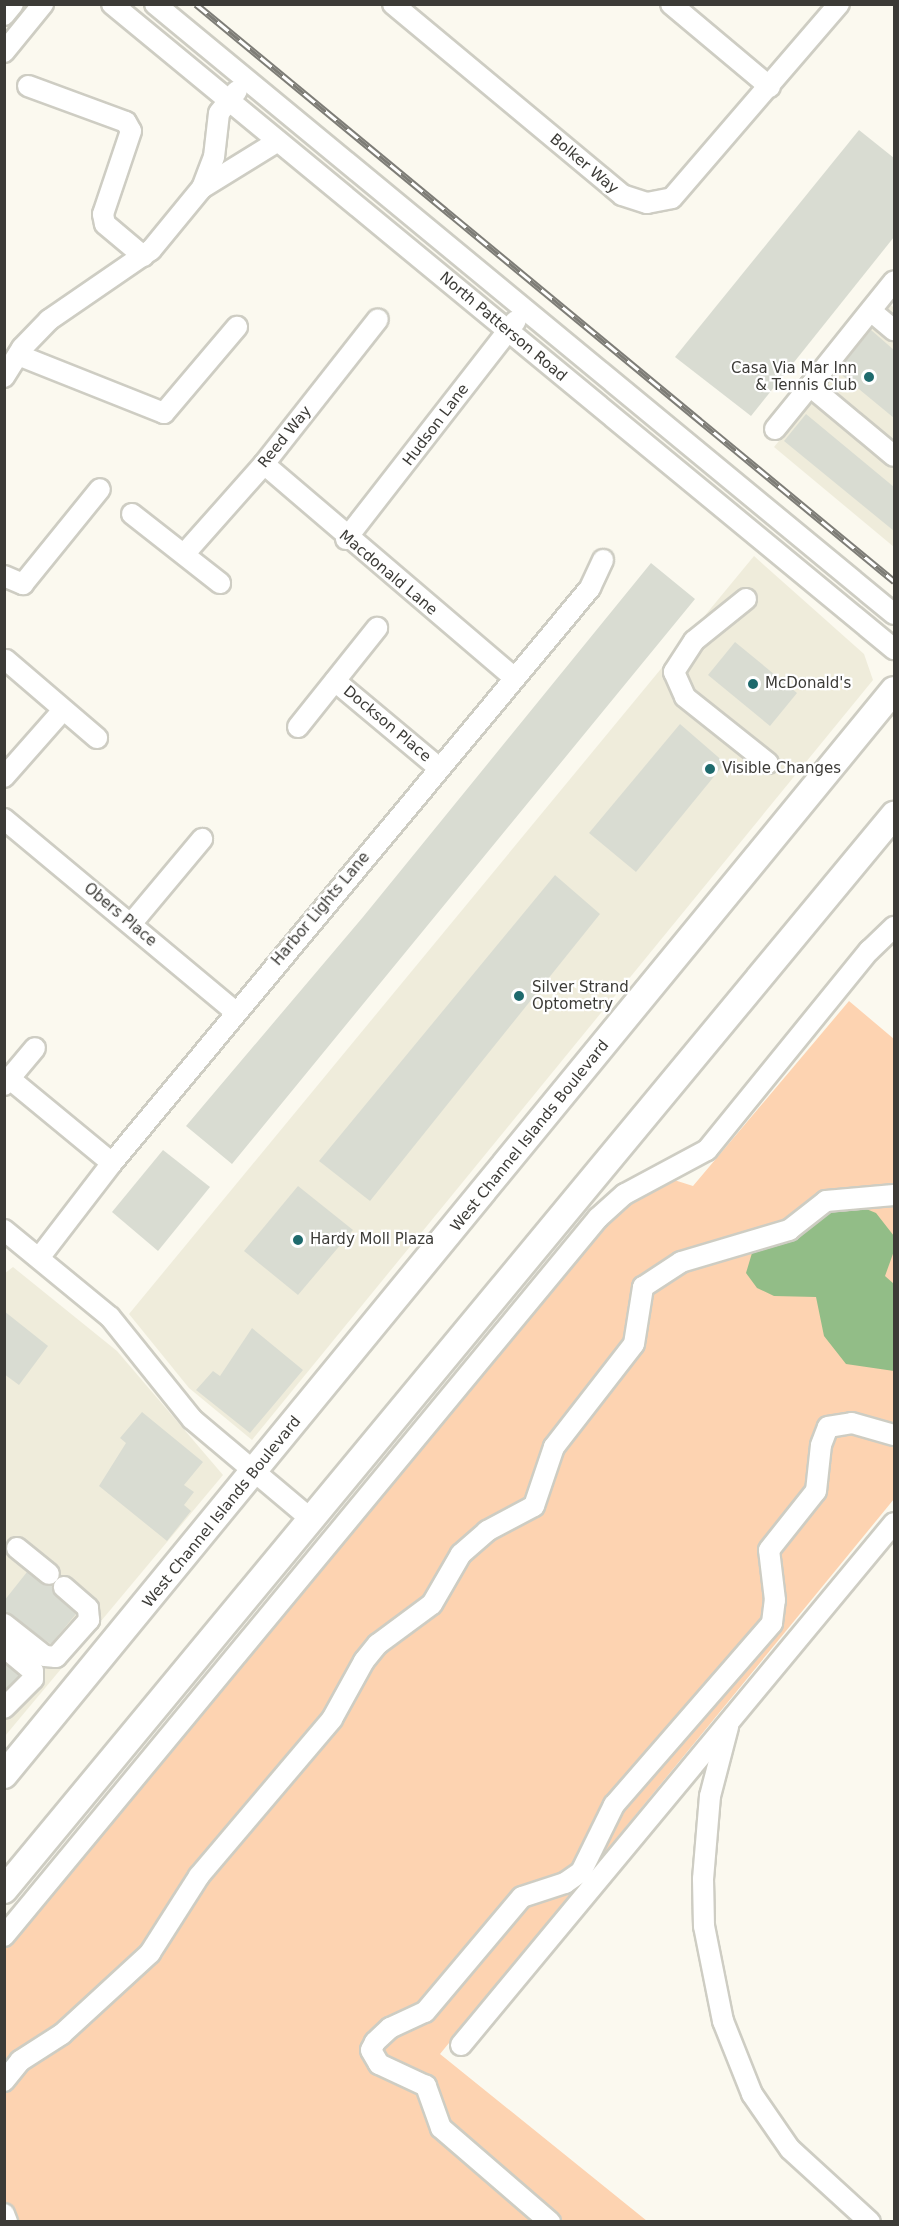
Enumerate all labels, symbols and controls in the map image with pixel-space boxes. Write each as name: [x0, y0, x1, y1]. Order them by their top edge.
street label: Bolker Way: [546, 130, 622, 198]
street label: North Patterson Road: [436, 269, 570, 385]
place label: Casa Via Mar Inn & Tennis Club: [731, 359, 857, 394]
marker: Casa Via Mar Inn & Tennis Club: [862, 370, 876, 384]
street label: Hudson Lane: [399, 381, 473, 469]
street label: Reed Way: [255, 402, 315, 472]
street label: Macdonald Lane: [335, 527, 441, 619]
place label: McDonald's: [765, 675, 851, 693]
marker: McDonald's: [746, 677, 760, 691]
street label: Dockson Place: [340, 682, 434, 766]
place label: Visible Changes: [722, 760, 841, 778]
marker: Visible Changes: [703, 762, 717, 776]
street label: Harbor Lights Lane: [268, 849, 374, 969]
street label: Obers Place: [80, 879, 160, 951]
place label: Silver Strand Optometry: [532, 978, 629, 1013]
marker: Silver Strand Optometry: [510, 987, 528, 1005]
street label: West Channel Islands Boulevard: [447, 1037, 613, 1235]
place label: Hardy Moll Plaza: [310, 1231, 434, 1249]
marker: Hardy Moll Plaza: [291, 1233, 305, 1247]
street label: West Channel Islands Boulevard: [139, 1413, 305, 1611]

